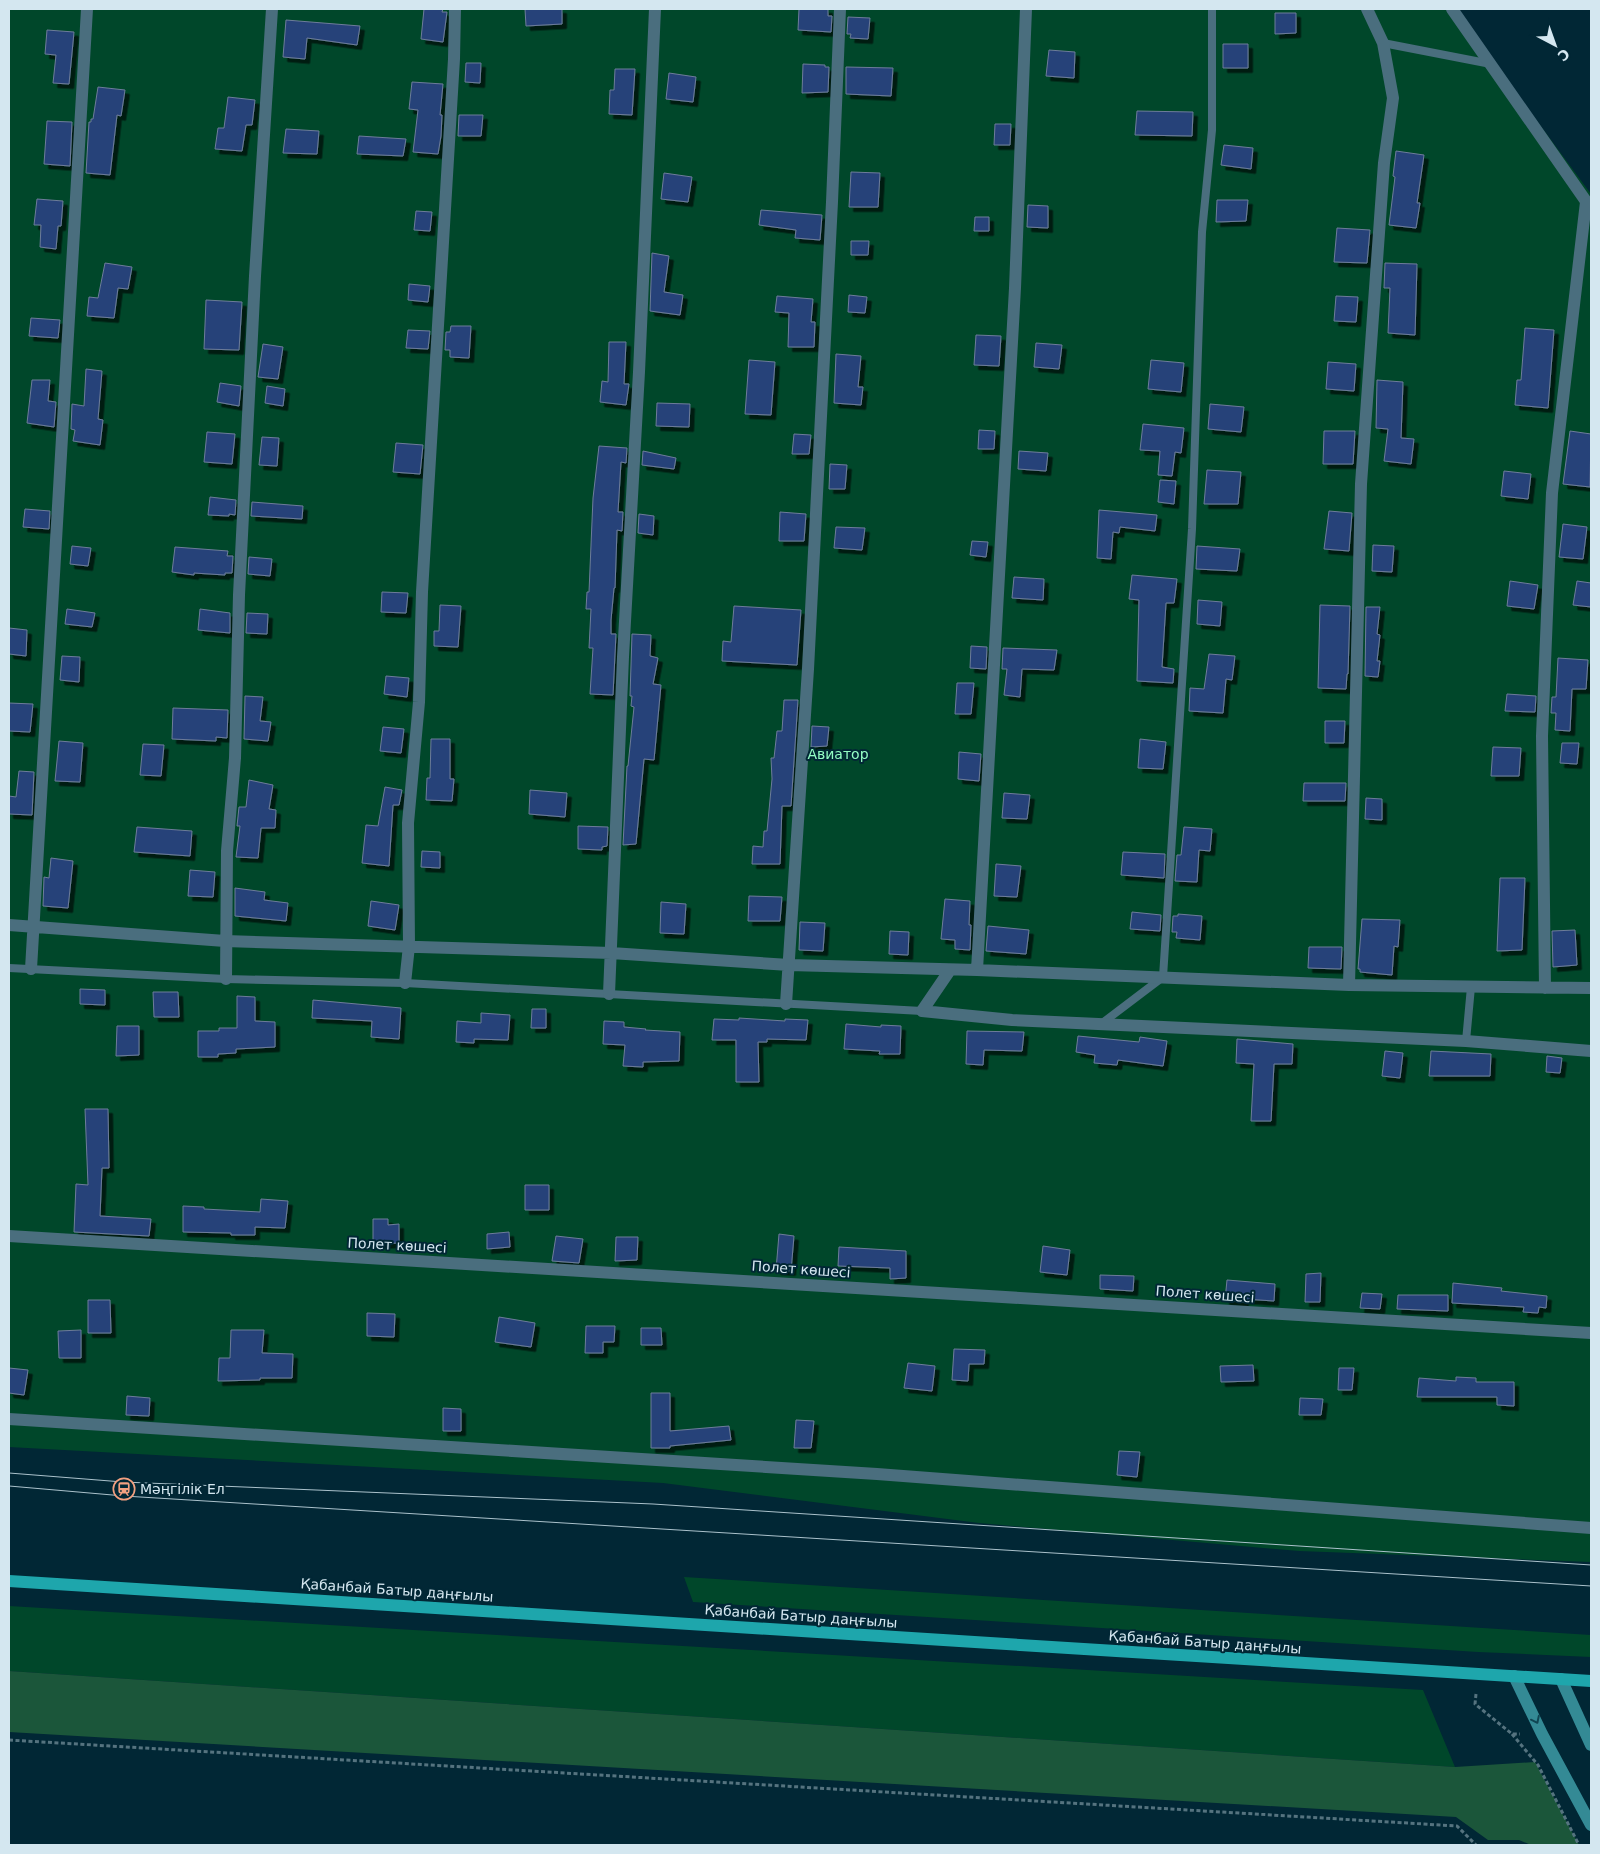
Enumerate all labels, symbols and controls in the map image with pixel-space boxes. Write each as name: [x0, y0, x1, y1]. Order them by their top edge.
north arrow: [1530, 20, 1580, 70]
text: С: [1554, 45, 1573, 64]
park label: Авиатор: [807, 746, 869, 762]
street label: Полет көшесі: [347, 1234, 447, 1256]
street label: Полет көшесі: [751, 1258, 851, 1280]
street label: Полет көшесі: [1155, 1283, 1255, 1305]
station icon: Мәңгілік Ел: [112, 1477, 136, 1501]
place label: Мәңгілік Ел: [140, 1481, 225, 1497]
street label: Қабанбай Батыр даңғылы: [300, 1575, 494, 1605]
street label: Қабанбай Батыр даңғылы: [704, 1601, 898, 1631]
street label: Қабанбай Батыр даңғылы: [1108, 1627, 1302, 1657]
one-way arrow: [1529, 1715, 1540, 1724]

